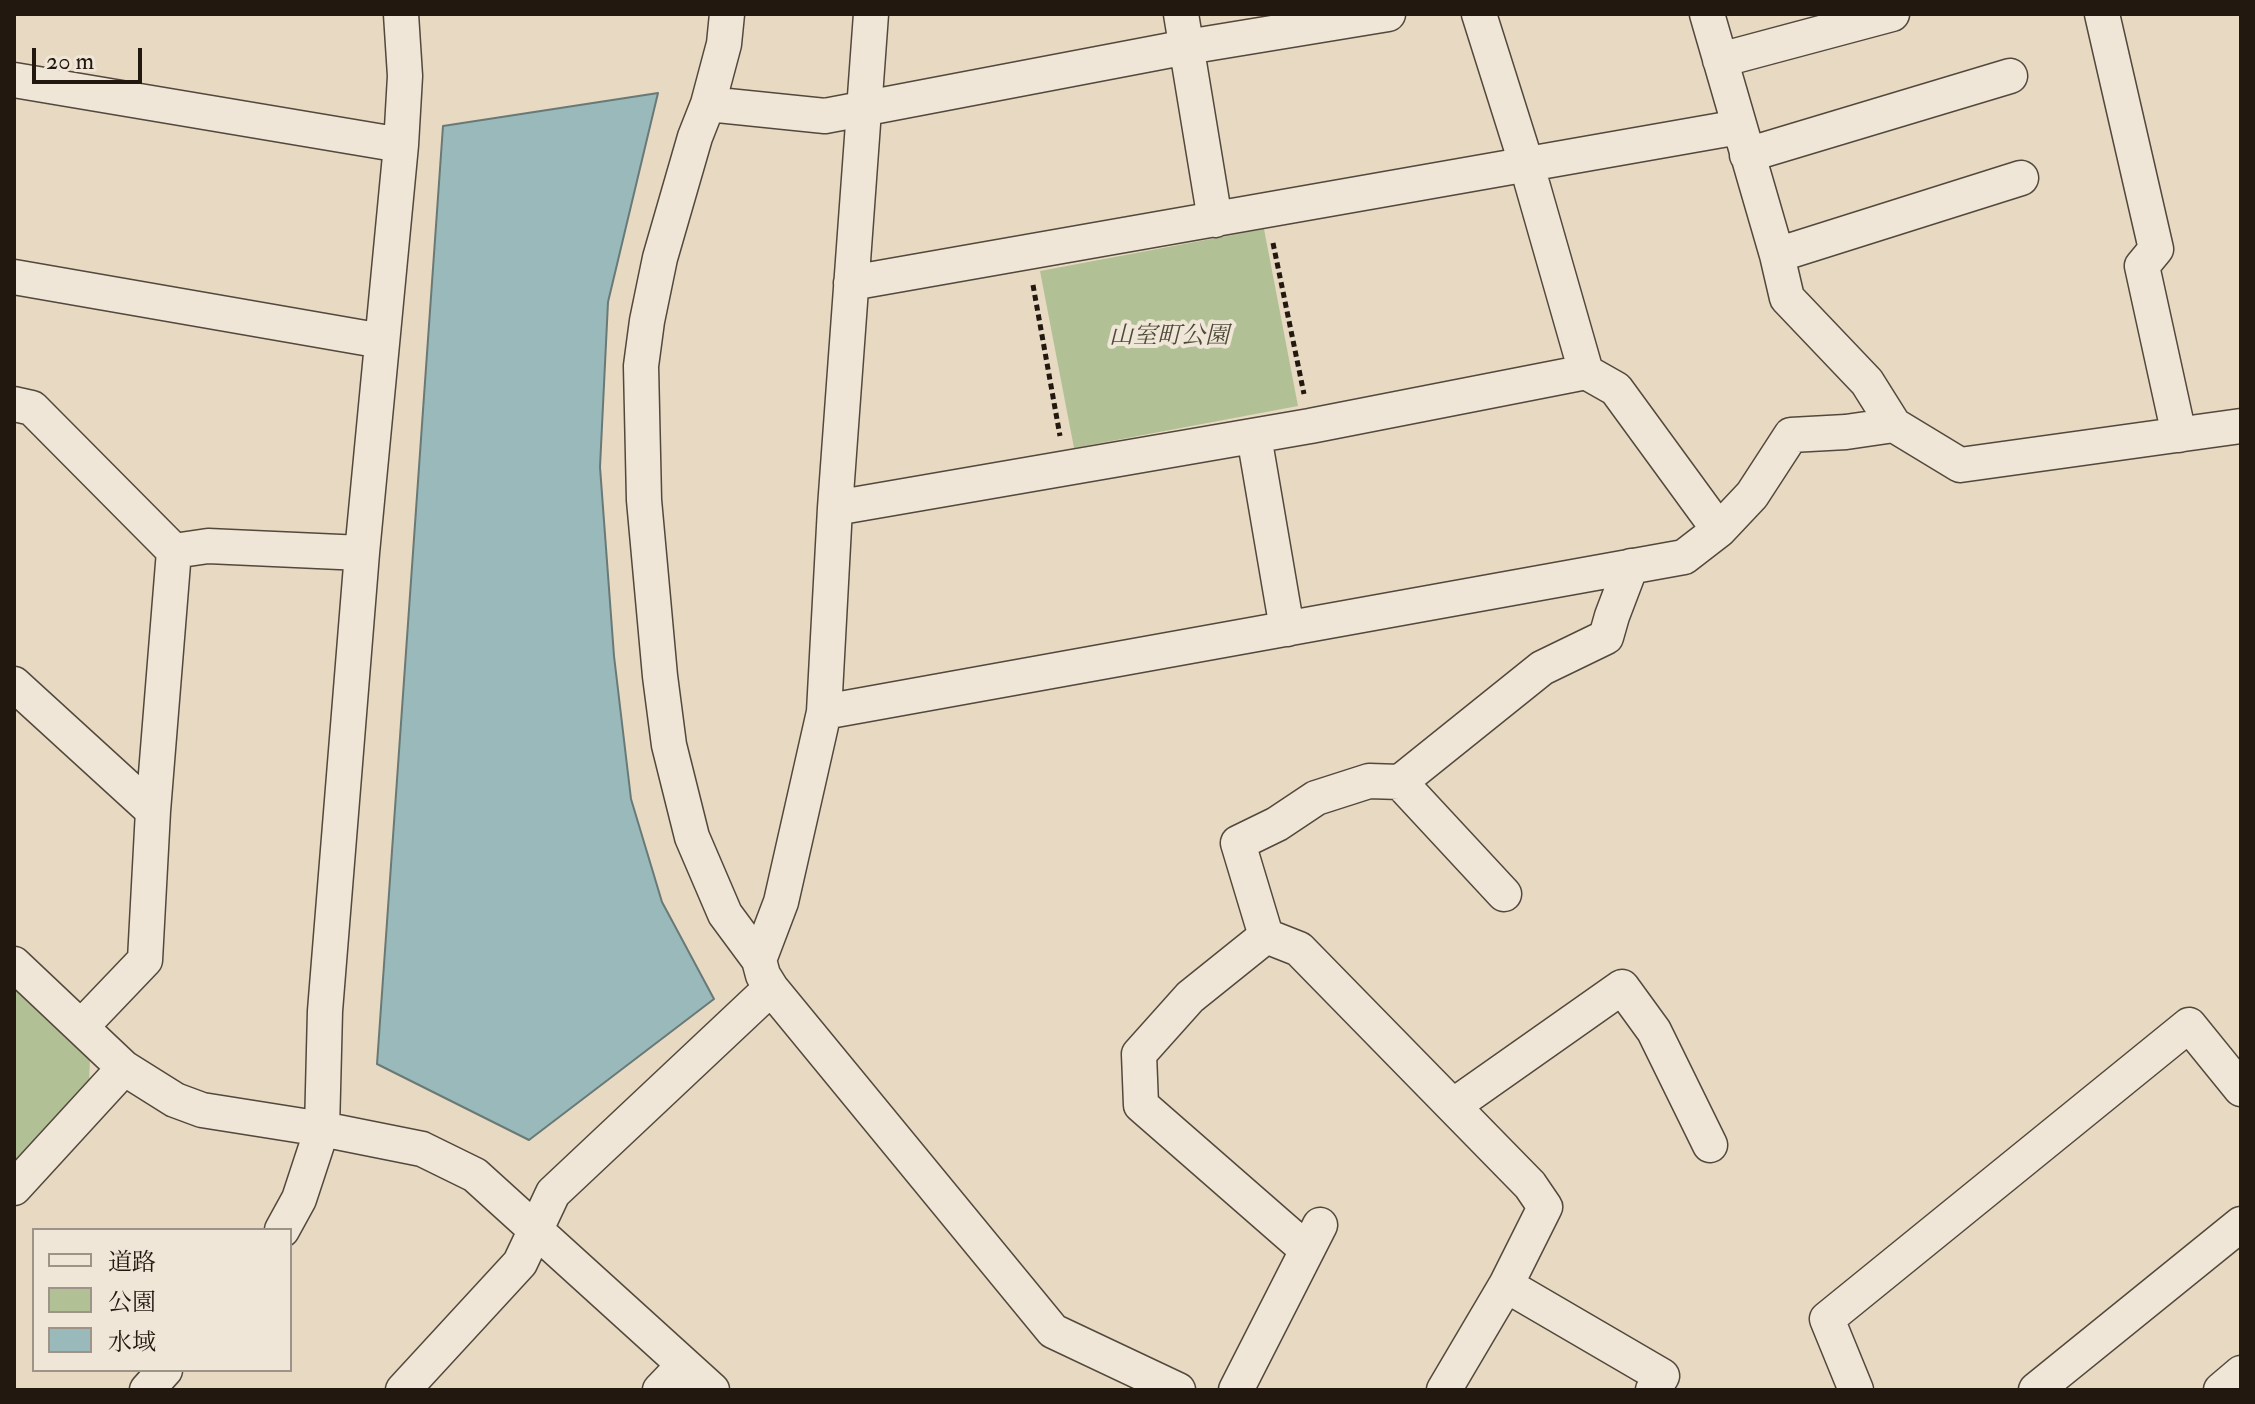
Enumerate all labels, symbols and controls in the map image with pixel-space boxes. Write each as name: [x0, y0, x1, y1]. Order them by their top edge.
scale bar: [36, 32, 146, 82]
text: 20 m: [46, 46, 94, 77]
park label: 山室町公園: [1109, 324, 1229, 352]
legend: [32, 1228, 292, 1372]
text: 道路: [108, 1247, 156, 1278]
text: 公園: [108, 1287, 156, 1318]
text: 水域: [108, 1327, 156, 1358]

